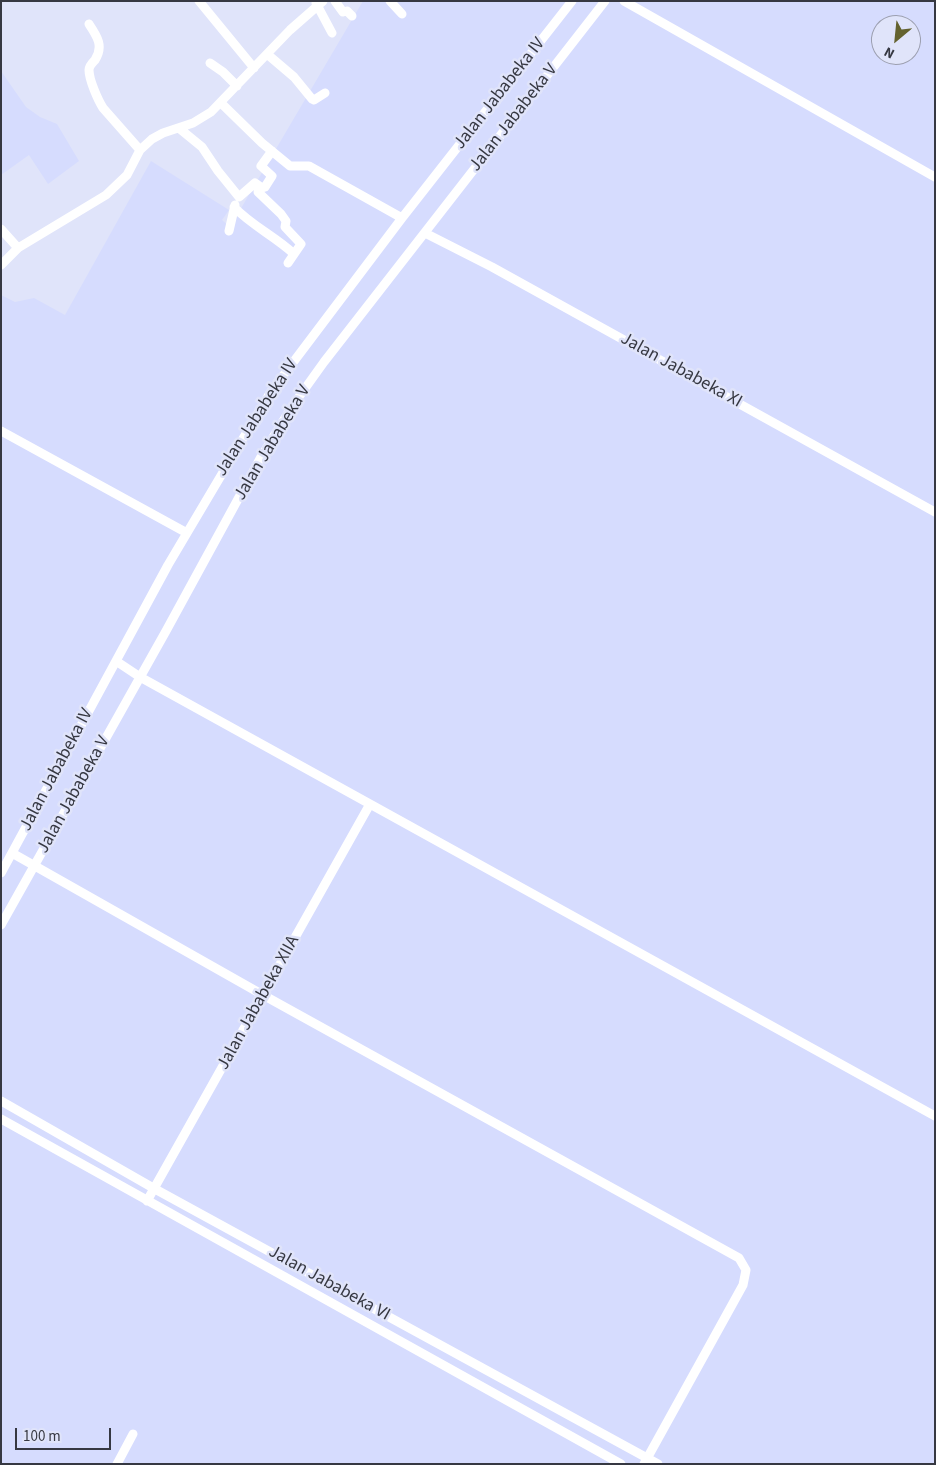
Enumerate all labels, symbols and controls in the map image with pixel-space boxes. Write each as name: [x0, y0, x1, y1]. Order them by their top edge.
north arrow: [871, 15, 921, 65]
street label: Jalan Jababeka IV: [450, 34, 550, 154]
text: N: [881, 41, 898, 63]
street label: Jalan Jababeka V: [465, 60, 563, 176]
street label: Jalan Jababeka XI: [616, 329, 746, 413]
street label: Jalan Jababeka IV: [211, 355, 303, 481]
street label: Jalan Jababeka V: [230, 381, 316, 505]
street label: Jalan Jababeka IV: [16, 705, 98, 835]
street label: Jalan Jababeka V: [33, 733, 115, 857]
street label: Jalan Jababeka XIIA: [213, 932, 305, 1074]
street label: Jalan Jababeka VI: [264, 1242, 394, 1326]
scale bar: [18, 1418, 114, 1450]
text: 100 m: [23, 1426, 61, 1447]

